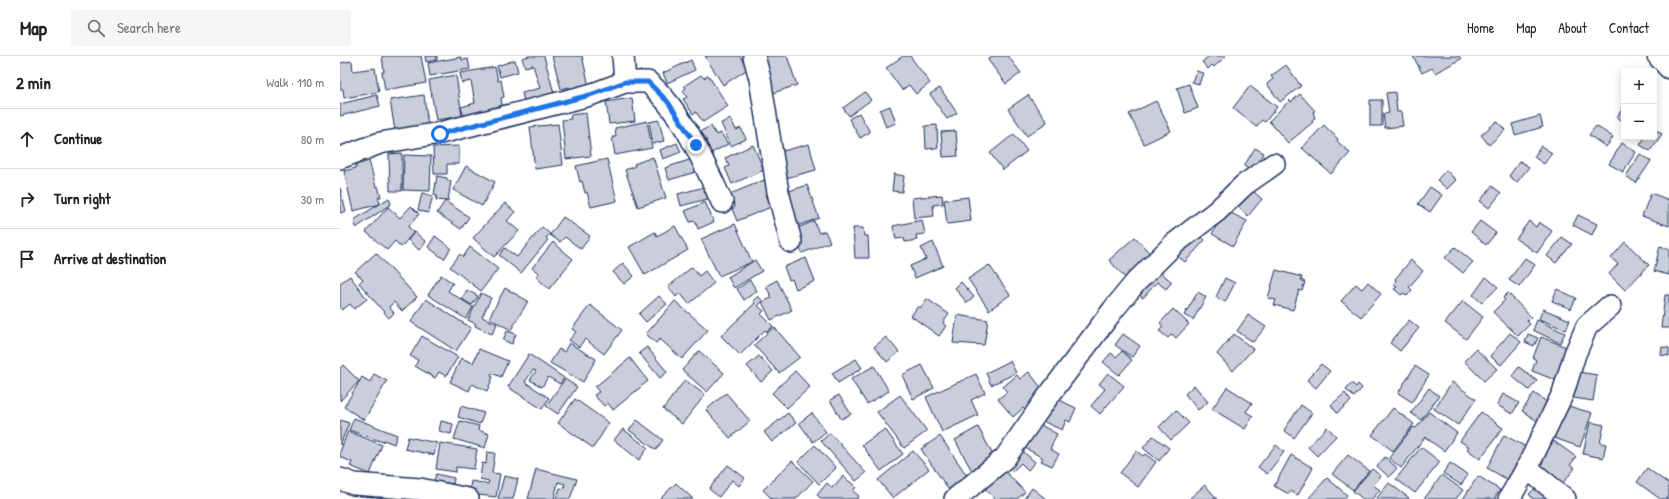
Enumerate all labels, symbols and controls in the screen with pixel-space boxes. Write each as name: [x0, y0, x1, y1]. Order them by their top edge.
search box: [71, 10, 351, 46]
text: Map: [20, 15, 47, 41]
icon: search: [85, 17, 107, 39]
text: Search here: [117, 17, 181, 38]
text: Home: [1467, 18, 1494, 37]
text: Map: [1516, 18, 1536, 37]
text: About: [1558, 18, 1587, 37]
text: Contact: [1609, 18, 1649, 37]
map controls: [1621, 68, 1657, 140]
button: +: [1621, 68, 1657, 104]
text: 2 min: [16, 71, 51, 94]
text: Walk · 110 m: [266, 73, 324, 91]
button: −: [1621, 104, 1657, 140]
route start: [431, 125, 449, 143]
icon: ahead: [16, 128, 38, 150]
text: Continue: [54, 128, 102, 149]
text: 80 m: [301, 130, 324, 148]
route end: [687, 136, 705, 154]
icon: right: [16, 188, 38, 210]
text: Turn right: [54, 188, 110, 209]
text: 30 m: [301, 190, 324, 208]
icon: arrive: [16, 248, 38, 270]
text: Arrive at destination: [54, 248, 166, 269]

